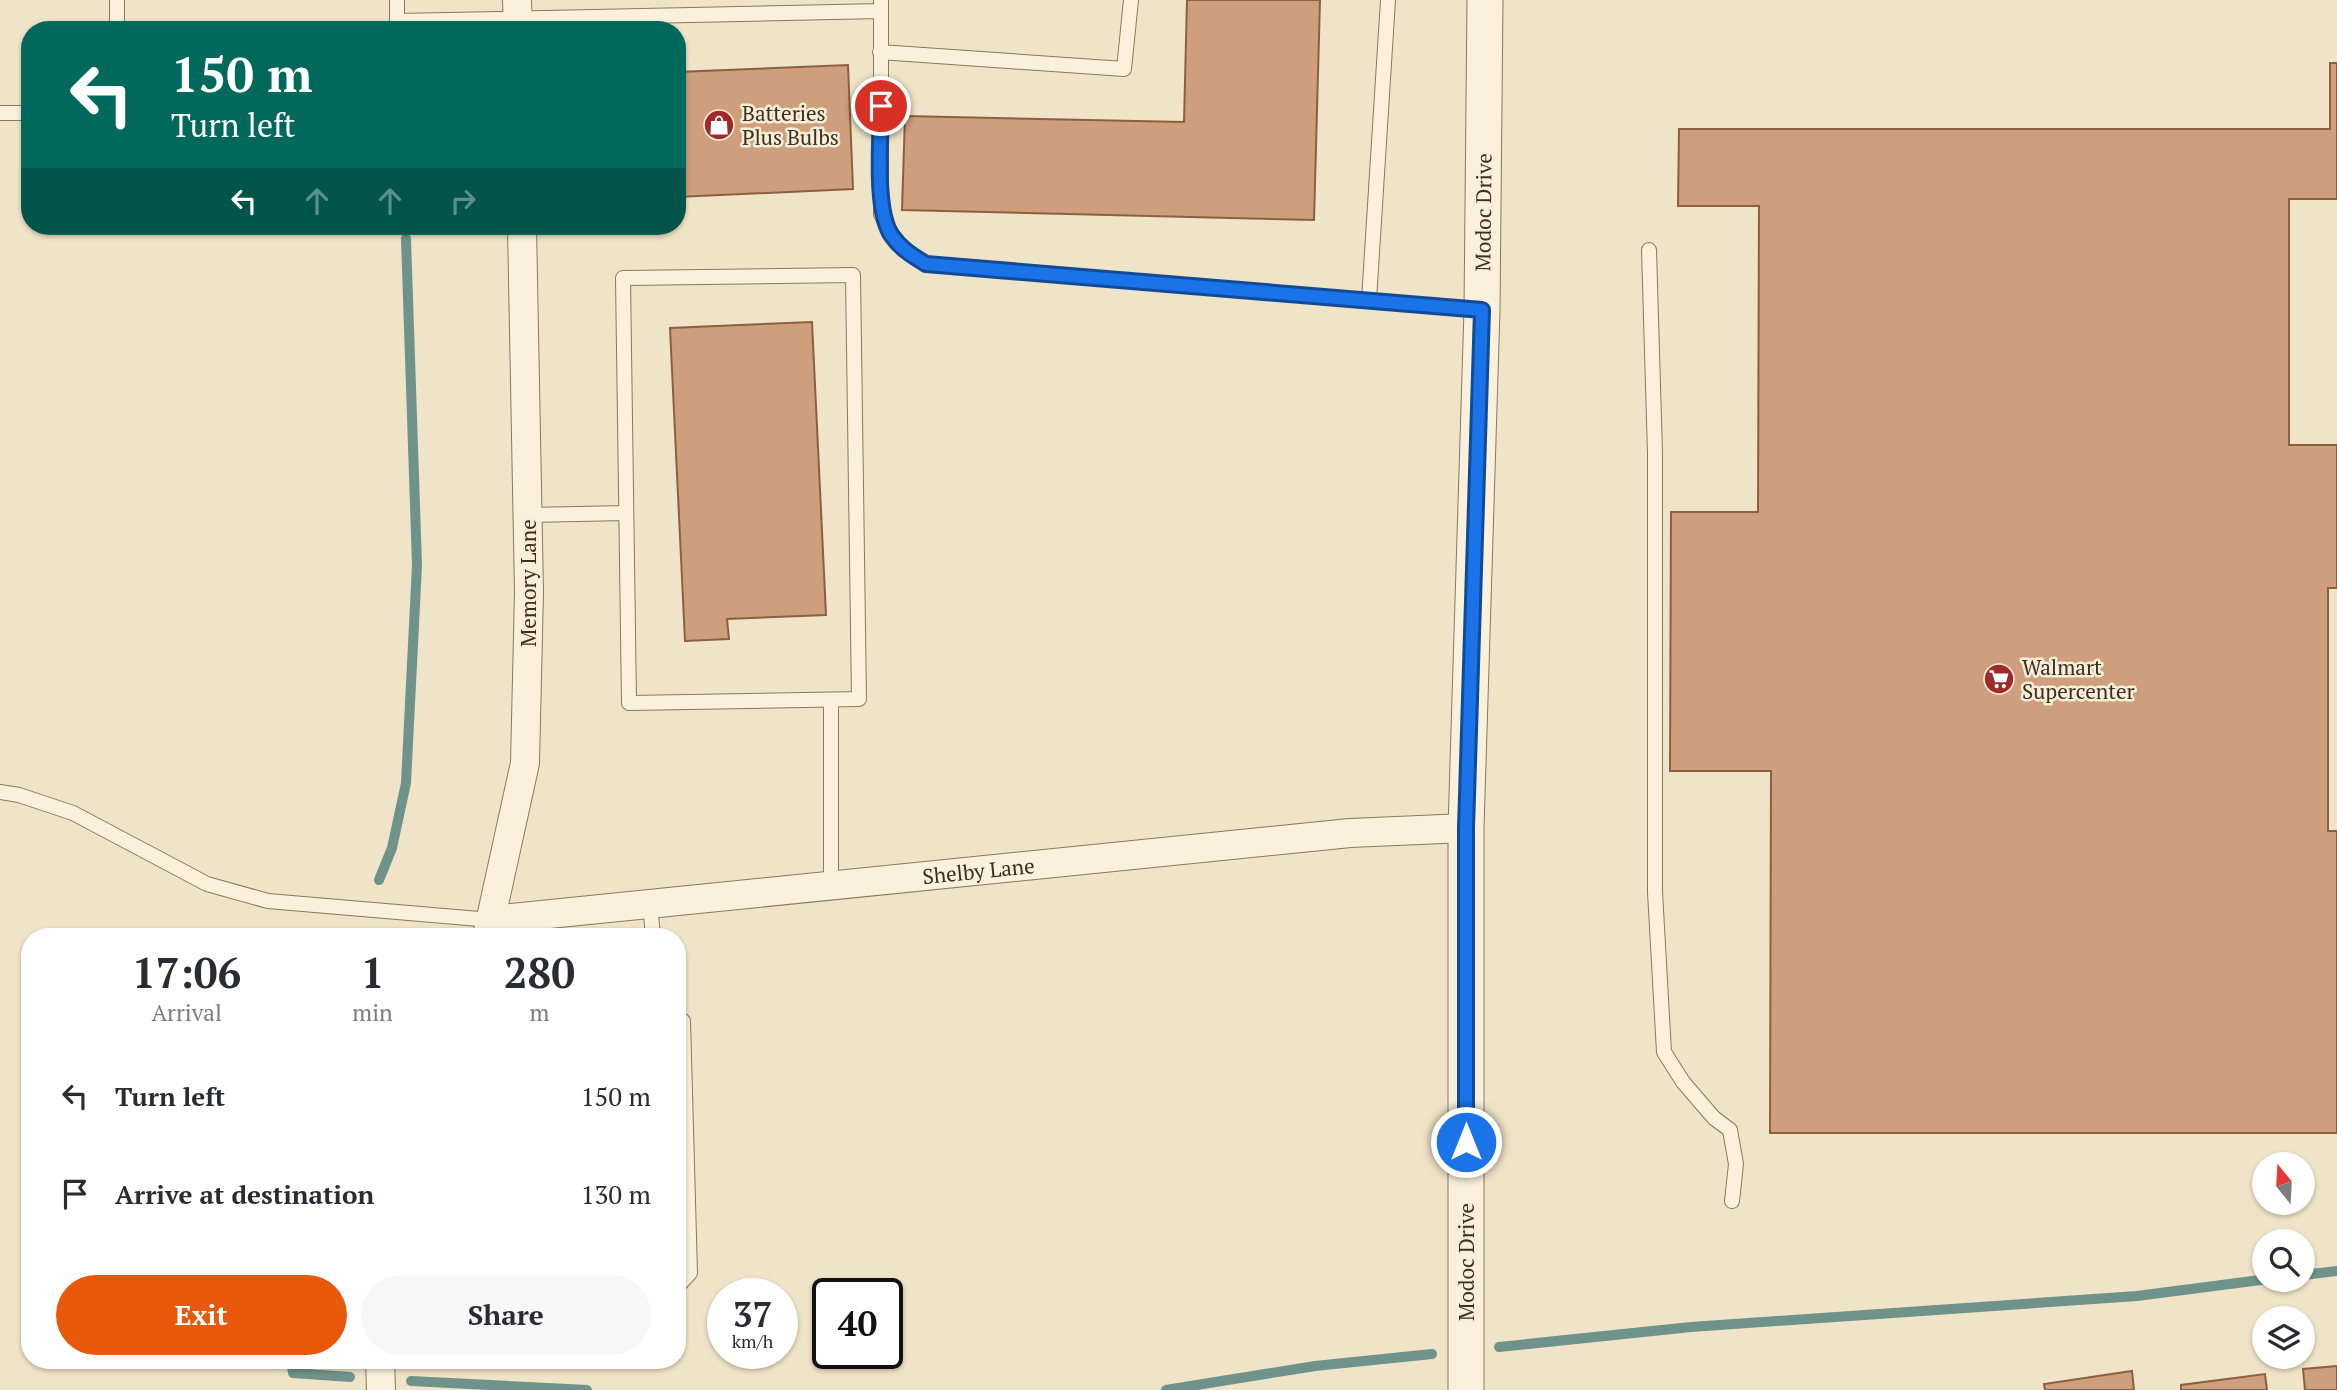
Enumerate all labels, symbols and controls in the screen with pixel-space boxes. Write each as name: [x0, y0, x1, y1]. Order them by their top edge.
text: 150 m: [171, 41, 313, 106]
icon: left: [56, 49, 147, 140]
pin: [851, 76, 911, 136]
icon: arrive: [862, 87, 900, 125]
place label: Batteries Plus Bulbs: [742, 99, 839, 151]
text: Turn left: [171, 104, 295, 146]
shop icon: Batteries Plus Bulbs: [702, 108, 736, 142]
street label: Modoc Drive: [1468, 153, 1498, 271]
icon: left: [225, 182, 263, 220]
icon: ahead: [298, 182, 336, 220]
icon: ahead: [371, 182, 409, 220]
icon: right: [444, 182, 482, 220]
street label: Memory Lane: [514, 519, 542, 647]
place label: Walmart Supercenter: [2022, 653, 2135, 705]
supermarket icon: Walmart Supercenter: [1982, 662, 2016, 696]
street label: Shelby Lane: [921, 851, 1036, 890]
text: 17:06: [132, 944, 241, 1000]
text: 1: [361, 944, 384, 1000]
text: 280: [504, 944, 575, 1000]
text: Arrival: [151, 997, 222, 1028]
text: min: [352, 997, 393, 1028]
text: m: [529, 997, 549, 1028]
icon: left: [56, 1077, 94, 1115]
text: Turn left: [115, 1079, 225, 1113]
text: 150 m: [581, 1079, 651, 1113]
position arrow: [1429, 1105, 1503, 1179]
north arrow: [2252, 1152, 2315, 1214]
map controls: [2252, 1152, 2315, 1369]
icon: arrive: [56, 1175, 94, 1213]
text: Arrive at destination: [115, 1177, 374, 1211]
text: 130 m: [581, 1177, 651, 1211]
street label: Modoc Drive: [1452, 1203, 1480, 1321]
button: search: [2252, 1229, 2315, 1292]
button: Exit: [56, 1275, 347, 1355]
button: Share: [361, 1275, 651, 1355]
speed limit sign: 40: [812, 1278, 903, 1369]
text: 37: [733, 1291, 772, 1337]
button: layers: [2252, 1306, 2315, 1369]
text: km/h: [732, 1329, 773, 1353]

